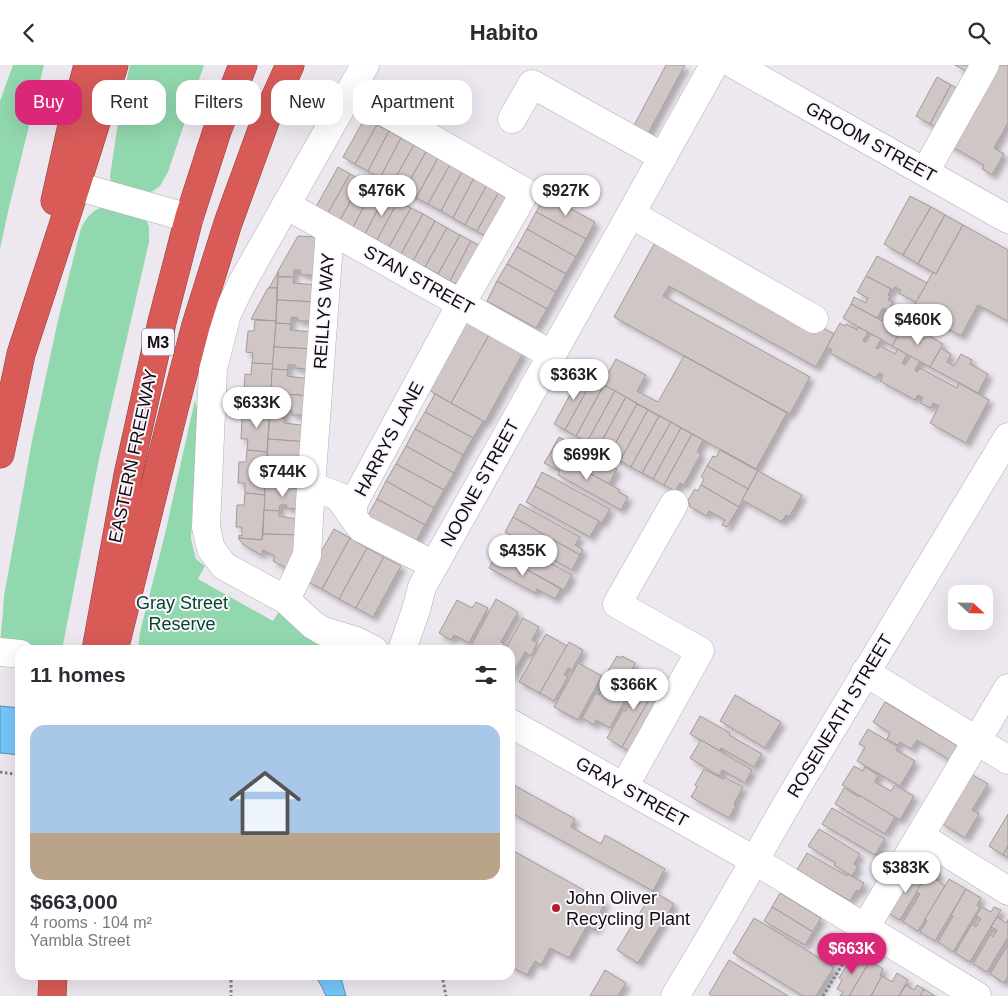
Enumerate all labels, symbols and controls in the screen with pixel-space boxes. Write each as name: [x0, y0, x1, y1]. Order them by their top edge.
icon: back: [15, 19, 43, 47]
icon: search: [965, 19, 993, 47]
text: Habito: [470, 20, 538, 45]
chip: Buy: [15, 80, 82, 125]
chip: Rent: [92, 80, 166, 125]
chip: Filters: [176, 80, 261, 125]
chip: New: [271, 80, 343, 125]
chip: Apartment: [353, 80, 472, 125]
street label: GROOM STREET: [802, 98, 940, 186]
pin: $476K: [347, 175, 417, 217]
pin: $927K: [531, 175, 601, 217]
text: $476K: [358, 182, 406, 199]
text: $927K: [542, 182, 590, 199]
street label: STAN STREET: [360, 242, 478, 318]
street label: REILLYS WAY: [310, 252, 338, 370]
pin: $460K: [883, 303, 953, 346]
text: $460K: [894, 311, 942, 328]
road number: M3: [142, 329, 174, 355]
pin: $363K: [539, 359, 609, 401]
text: $363K: [550, 366, 598, 383]
street label: EASTERN FREEWAY: [105, 367, 161, 545]
street label: HARRYS LANE: [350, 378, 428, 500]
pin: $633K: [222, 387, 292, 429]
text: $633K: [233, 394, 281, 411]
street label: NOONE STREET: [437, 416, 523, 550]
pin: $699K: [552, 439, 622, 481]
text: $699K: [563, 446, 611, 463]
pin: $744K: [248, 455, 318, 498]
text: $744K: [259, 463, 307, 480]
pin: $435K: [488, 535, 558, 577]
text: $435K: [499, 542, 547, 559]
north arrow: [948, 585, 992, 630]
map controls: [948, 585, 993, 630]
park label: Gray Street Reserve: [136, 593, 228, 634]
street label: ROSENEATH STREET: [783, 631, 897, 801]
icon: filters: [472, 661, 500, 689]
text: 11 homes: [30, 663, 126, 686]
pin: $366K: [599, 669, 669, 711]
text: $366K: [610, 676, 658, 693]
street label: GRAY STREET: [572, 753, 692, 831]
icon: home: [220, 758, 310, 848]
pin: $383K: [871, 851, 941, 894]
text: $383K: [882, 859, 930, 876]
place label: John Oliver Recycling Plant: [566, 888, 690, 929]
text: $663,000: [30, 890, 118, 913]
marker: John Oliver Recycling Plant: [550, 902, 562, 914]
text: 4 rooms · 104 m²: [30, 914, 152, 931]
text: Yambla Street: [30, 932, 130, 949]
pin: $663K: [817, 933, 887, 975]
text: $663K: [828, 940, 876, 957]

